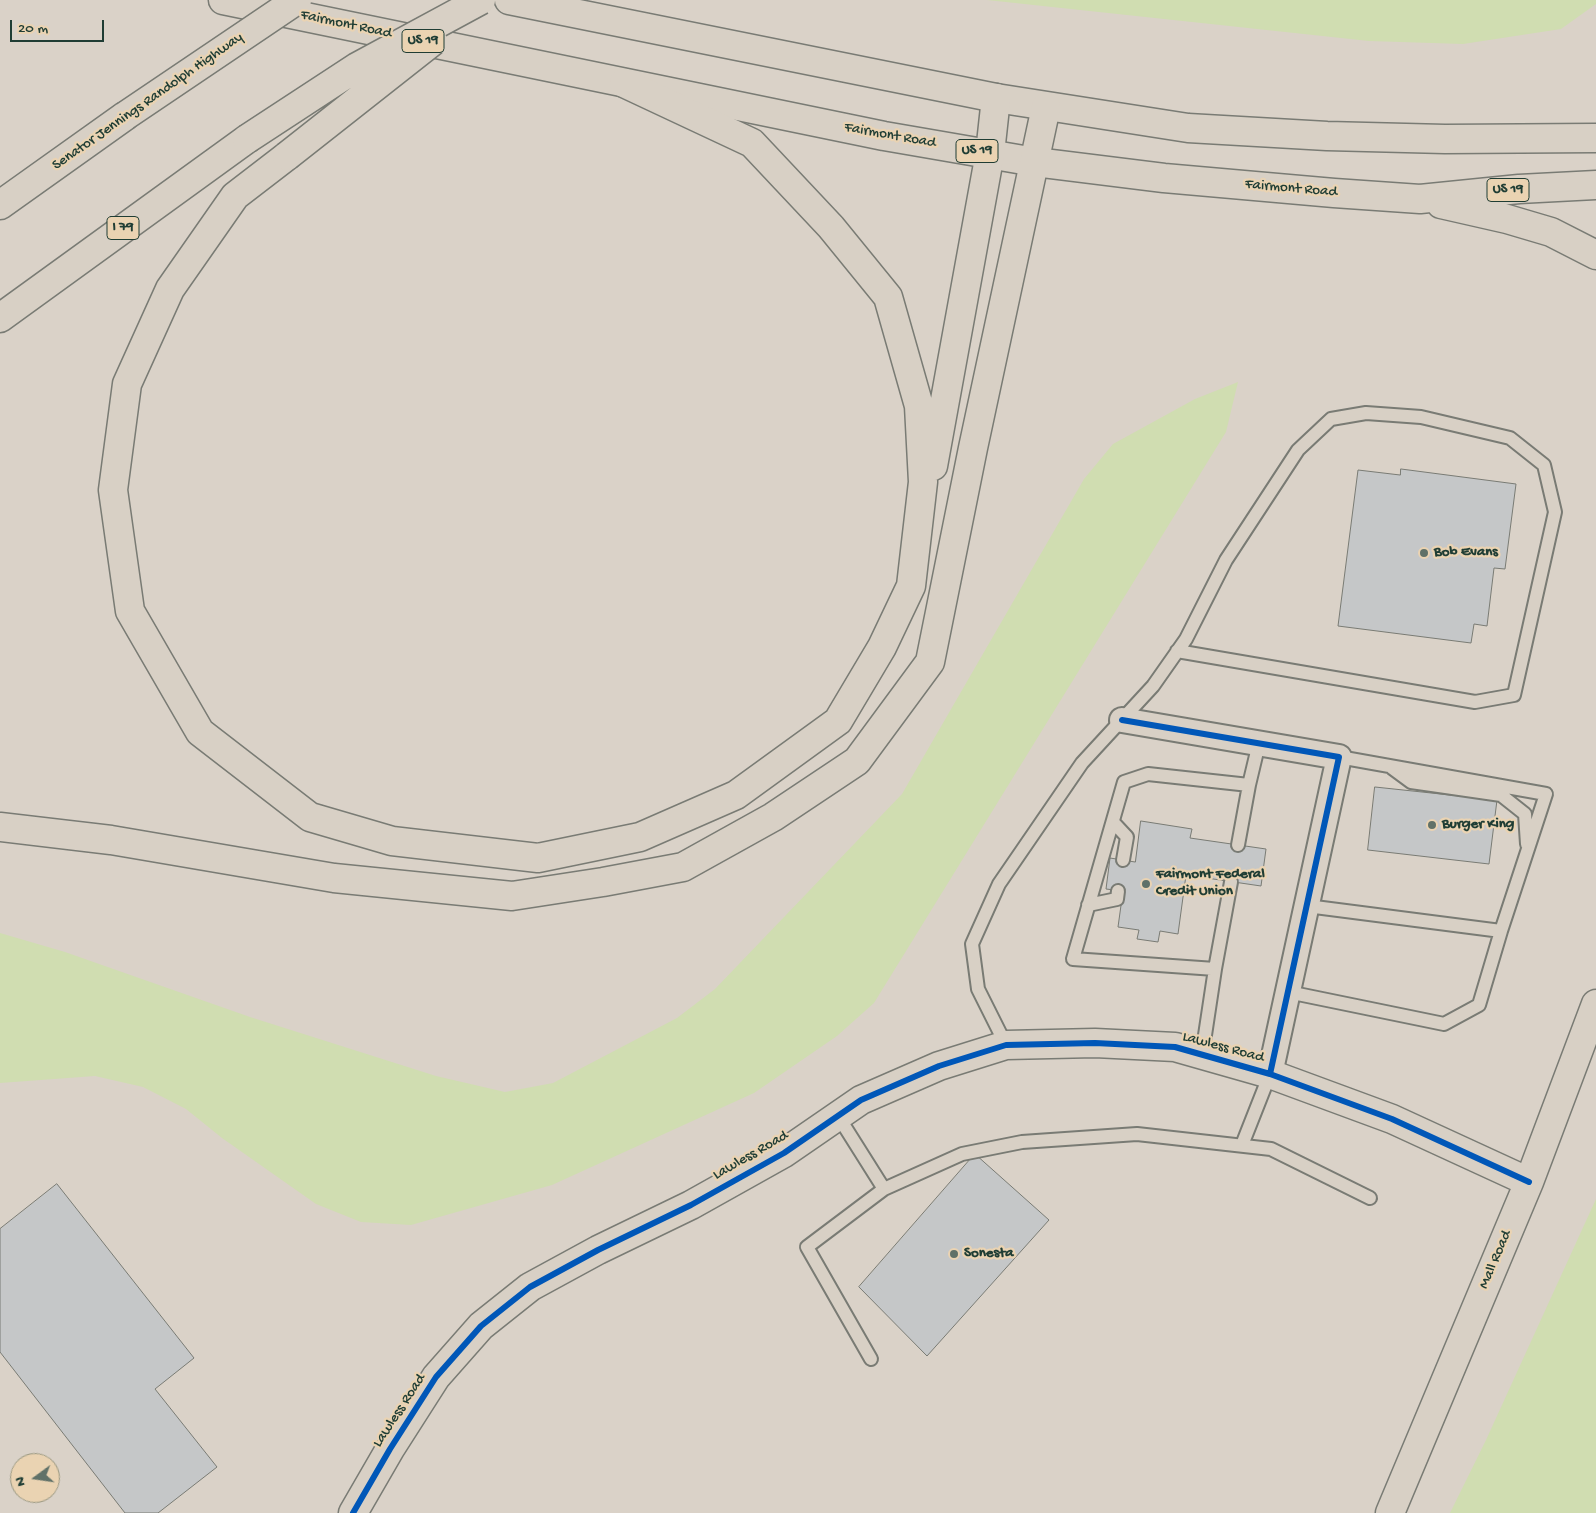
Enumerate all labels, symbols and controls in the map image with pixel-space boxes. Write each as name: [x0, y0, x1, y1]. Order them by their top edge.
street label: Fairmont Road: [299, 7, 393, 43]
scale bar: [12, 10, 106, 42]
text: 20 m: [18, 20, 48, 38]
street label: Senator Jennings Randolph Highway: [49, 29, 247, 175]
road number: US 19: [402, 29, 444, 52]
street label: Fairmont Road: [843, 119, 937, 153]
road number: US 19: [956, 140, 998, 162]
street label: Fairmont Road: [1244, 176, 1338, 202]
road number: US 19: [1487, 178, 1529, 202]
road number: I 79: [107, 217, 139, 240]
place label: Bob Evans: [1434, 544, 1498, 562]
marker: Bob Evans: [1418, 547, 1430, 559]
place label: Burger King: [1442, 816, 1514, 834]
marker: Burger King: [1426, 819, 1438, 831]
place label: Fairmont Federal Credit Union: [1156, 866, 1265, 901]
marker: Fairmont Federal Credit Union: [1140, 878, 1152, 890]
street label: Lawless Road: [1180, 1028, 1266, 1068]
street label: Lawless Road: [710, 1127, 792, 1185]
street label: Mall Road: [1476, 1228, 1516, 1292]
place label: Sonesta: [964, 1245, 1014, 1263]
marker: Sonesta: [948, 1248, 960, 1260]
street label: Lawless Road: [370, 1371, 430, 1451]
north arrow: [10, 1453, 60, 1503]
text: N: [12, 1475, 30, 1488]

